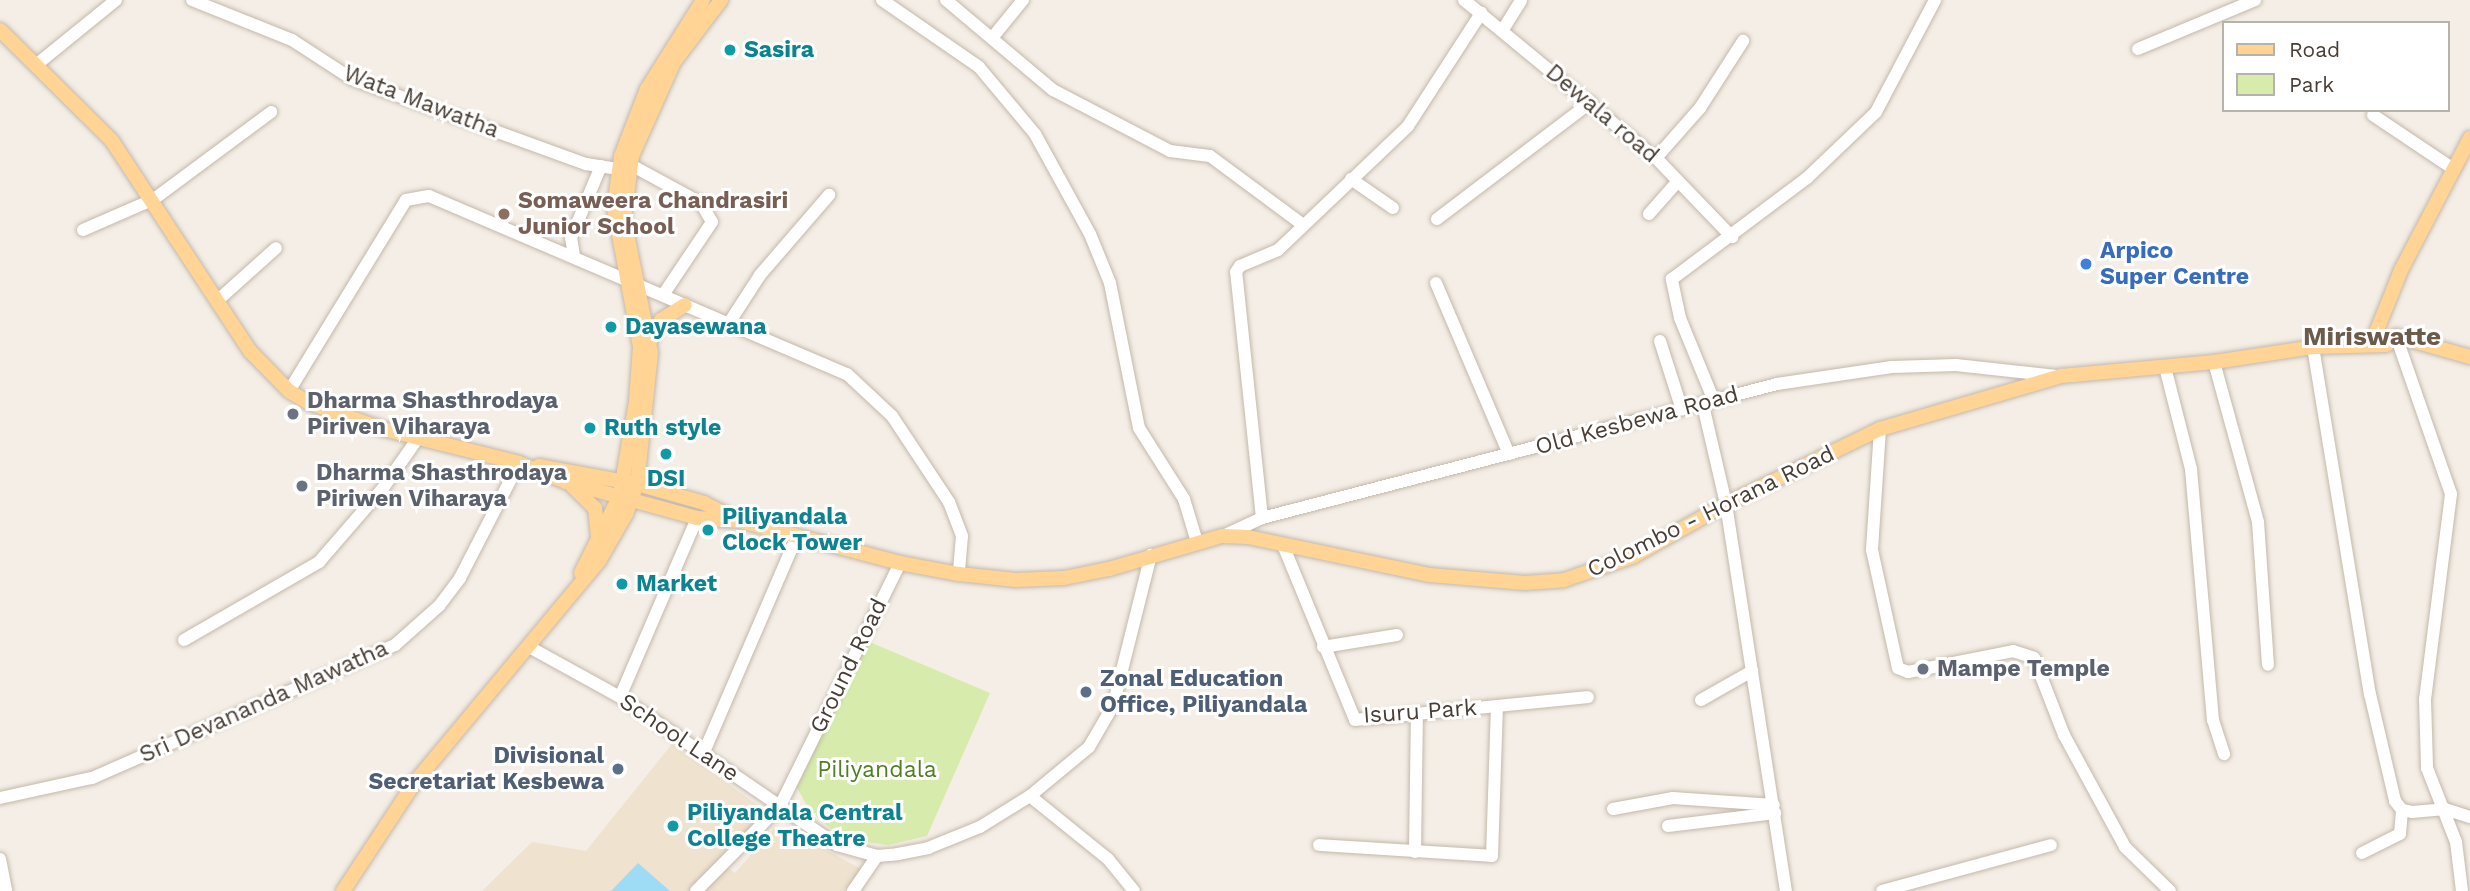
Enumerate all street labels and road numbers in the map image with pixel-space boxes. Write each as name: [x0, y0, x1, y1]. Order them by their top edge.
street label: Dewala road: [1540, 59, 1664, 169]
street label: Wata Mawatha: [339, 60, 503, 144]
street label: Old Kesbewa Road: [1532, 381, 1742, 461]
street label: Colombo - Horana Road: [1583, 440, 1839, 584]
street label: Ground Road: [805, 594, 893, 738]
street label: Sri Devananda Mawatha: [135, 635, 393, 769]
street label: School Lane: [614, 688, 744, 788]
street label: Isuru Park: [1362, 694, 1478, 730]

